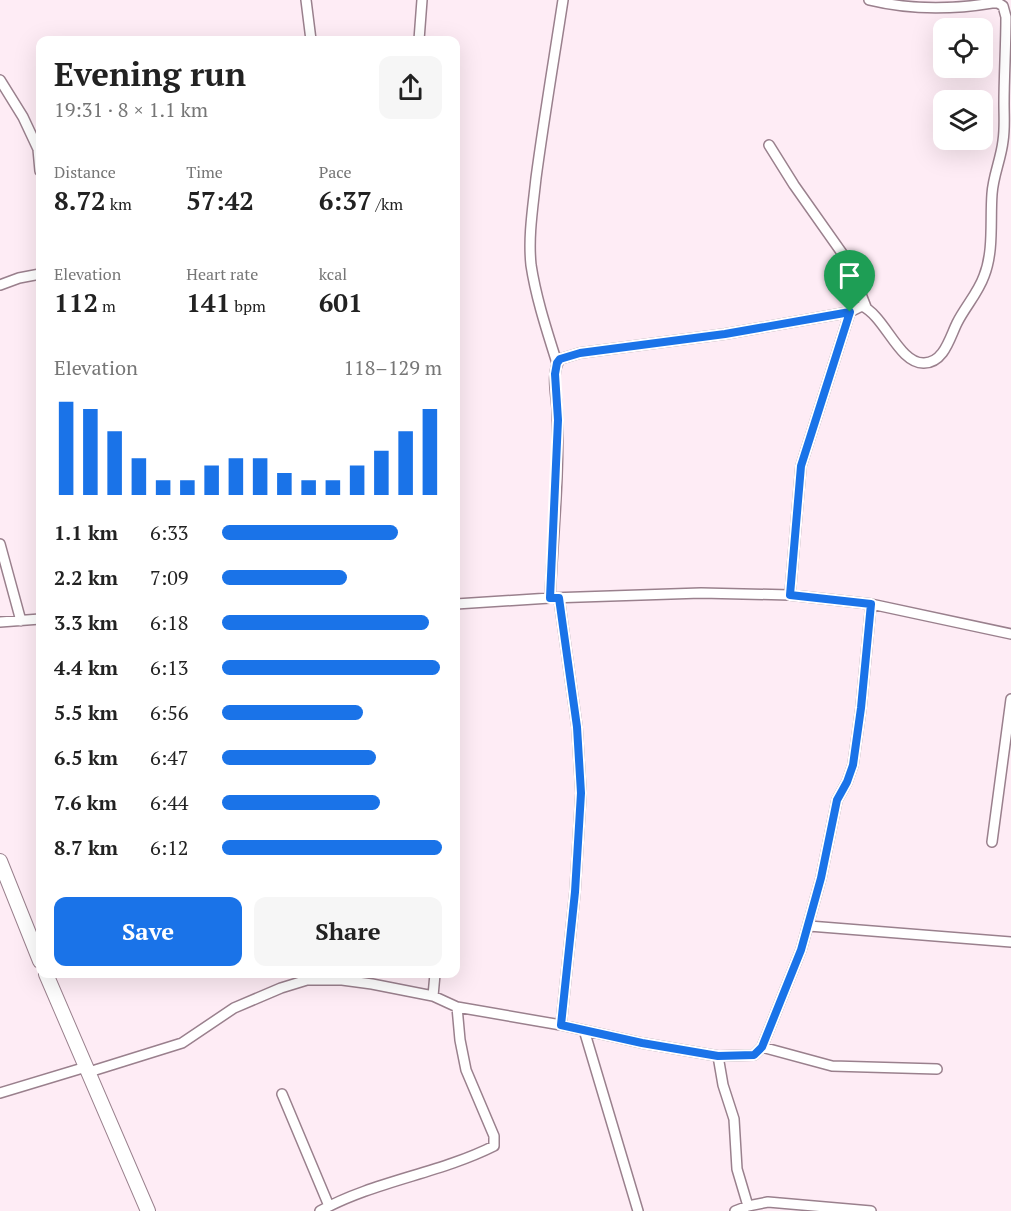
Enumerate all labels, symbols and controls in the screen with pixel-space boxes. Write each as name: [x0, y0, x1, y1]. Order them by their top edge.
map controls: [933, 18, 993, 150]
button: locate: [933, 18, 993, 78]
text: Evening run: [54, 52, 246, 95]
button: share: [379, 56, 442, 119]
button: layers: [933, 90, 993, 150]
text: 19:31 · 8 × 1.1 km: [54, 96, 208, 123]
text: Distance: [54, 161, 116, 183]
text: Time: [186, 161, 223, 183]
text: Pace: [319, 161, 351, 183]
text: 8.72: [54, 183, 106, 217]
text: 57:42: [186, 183, 254, 217]
text: 6:37: [319, 183, 372, 217]
text: km: [106, 193, 132, 215]
text: /km: [372, 193, 403, 215]
pin: [824, 250, 875, 312]
icon: arrive: [833, 259, 866, 292]
text: Elevation: [54, 263, 121, 285]
text: Heart rate: [186, 263, 258, 285]
text: kcal: [319, 263, 347, 285]
text: 112: [54, 285, 98, 319]
text: 141: [186, 285, 230, 319]
text: 601: [319, 285, 363, 319]
text: m: [98, 295, 116, 317]
text: bpm: [230, 295, 266, 317]
text: Elevation: [54, 354, 138, 381]
text: 118–129 m: [343, 354, 442, 381]
text: 1.1 km: [54, 519, 118, 546]
text: 6:33: [150, 519, 189, 546]
text: 2.2 km: [54, 564, 118, 591]
text: 7:09: [150, 564, 189, 591]
text: 3.3 km: [54, 609, 118, 636]
text: 6:18: [150, 609, 189, 636]
text: 4.4 km: [54, 654, 118, 681]
text: 6:13: [150, 654, 189, 681]
text: 5.5 km: [54, 699, 118, 726]
text: 6:56: [150, 699, 189, 726]
text: 6.5 km: [54, 744, 118, 771]
text: 6:47: [150, 744, 189, 771]
text: 7.6 km: [54, 789, 117, 816]
text: 6:44: [150, 789, 189, 816]
text: 8.7 km: [54, 834, 118, 861]
text: 6:12: [150, 834, 189, 861]
button: Save: [54, 897, 242, 966]
button: Share: [254, 897, 442, 966]

